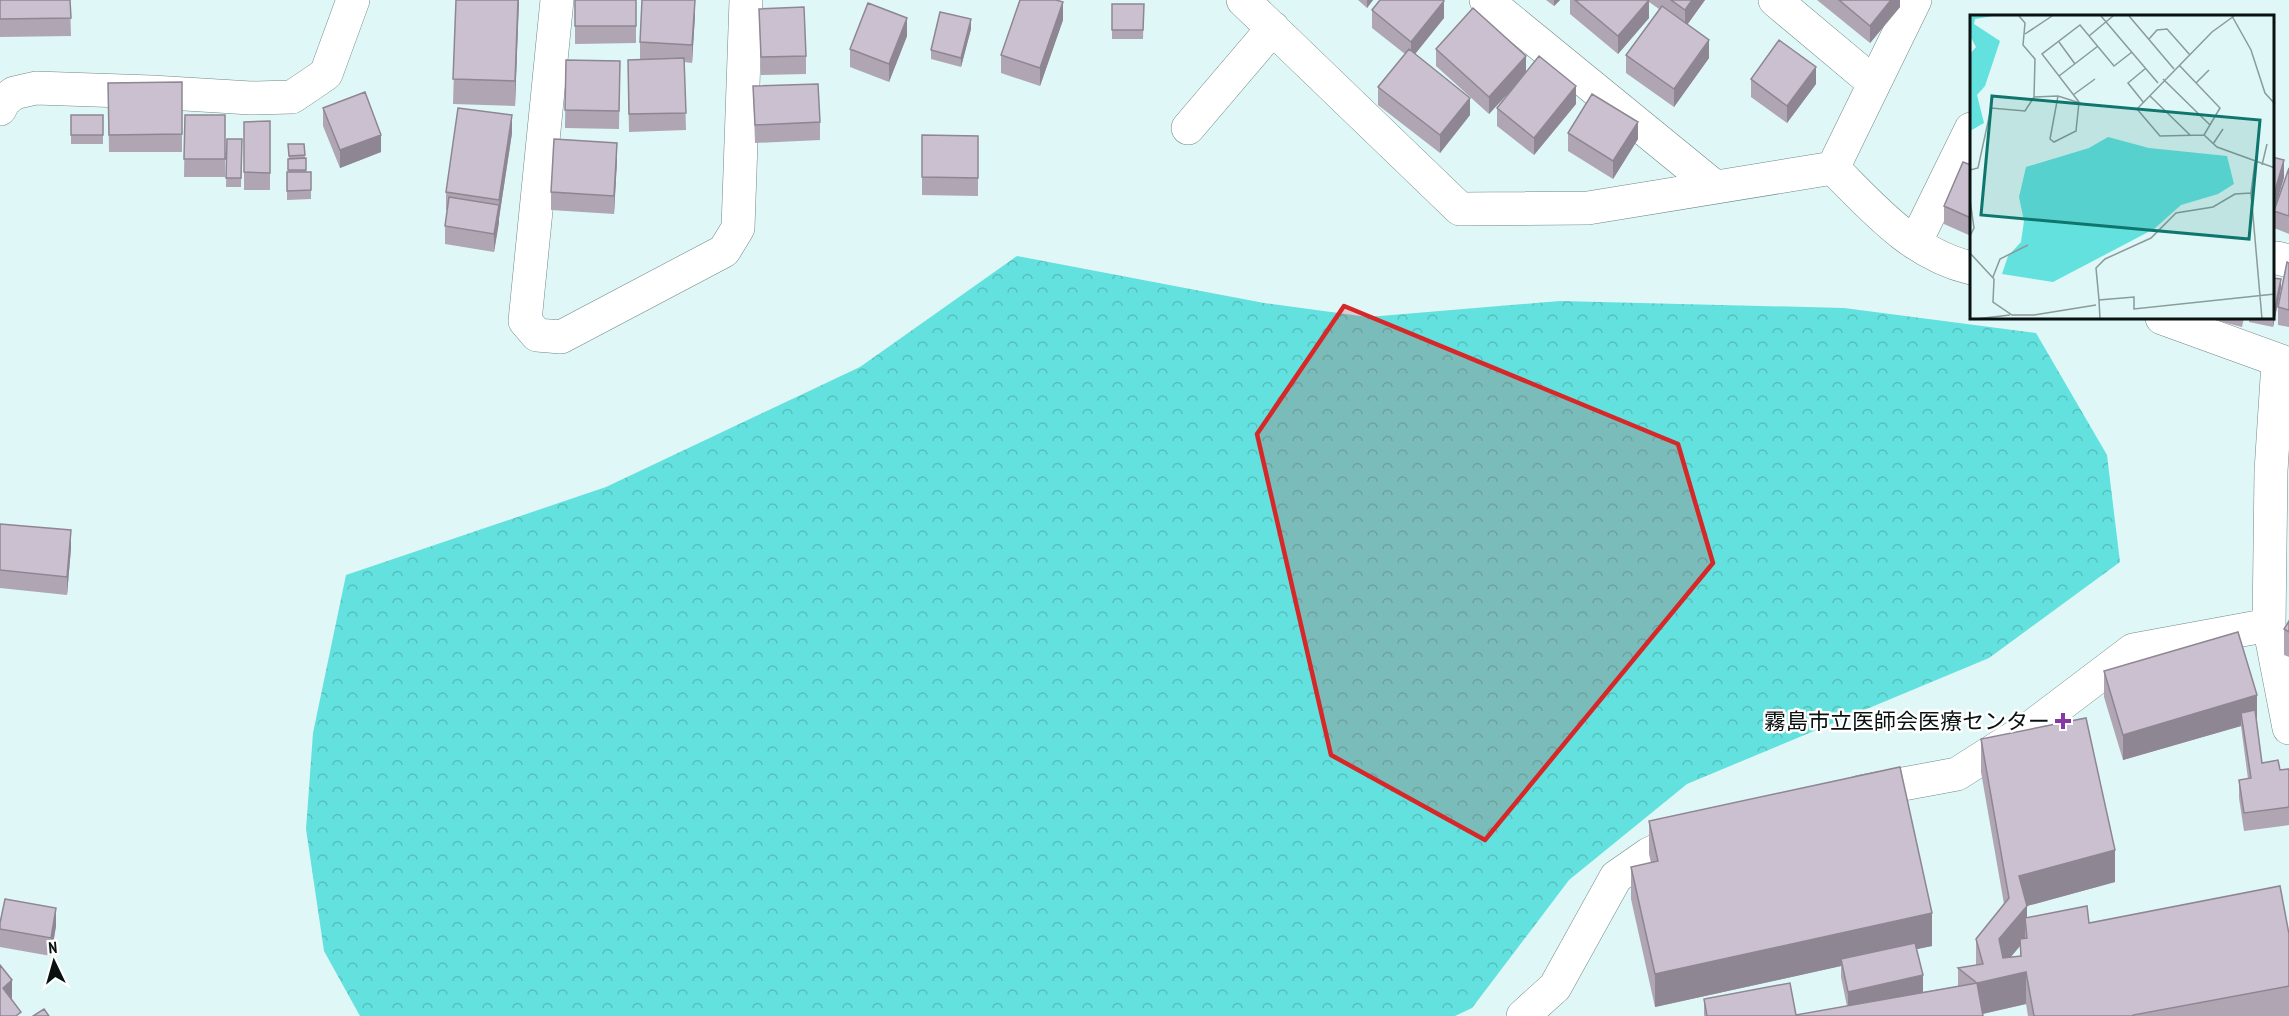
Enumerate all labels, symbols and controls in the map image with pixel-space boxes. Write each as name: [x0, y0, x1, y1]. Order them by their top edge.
inset map: [1970, 15, 2274, 320]
place label: 霧島市立医師会医療センター: [1764, 707, 2050, 735]
marker: 霧島市立医師会医療センター: [2054, 712, 2072, 730]
north arrow: [24, 932, 84, 992]
text: N: [48, 937, 58, 957]

